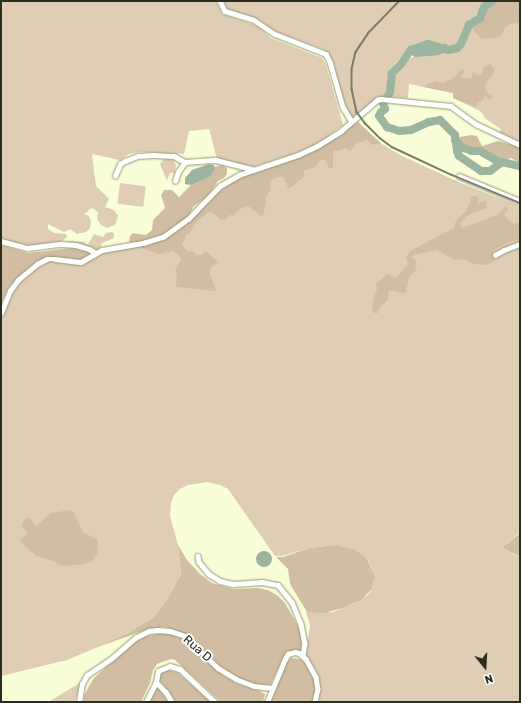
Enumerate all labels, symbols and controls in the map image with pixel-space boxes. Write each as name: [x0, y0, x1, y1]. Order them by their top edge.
street label: Rua D: [180, 633, 214, 665]
north arrow: [465, 647, 505, 687]
text: N: [483, 671, 495, 686]

